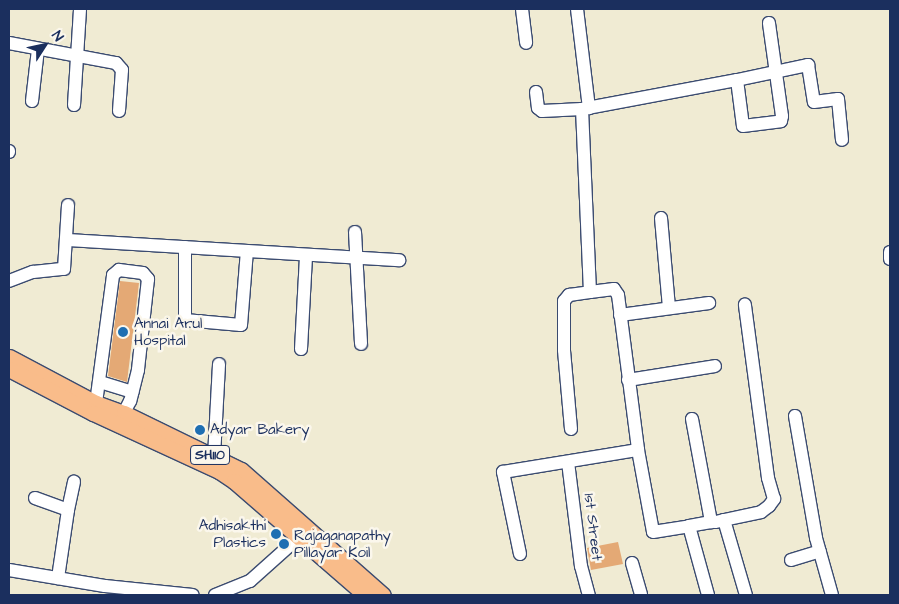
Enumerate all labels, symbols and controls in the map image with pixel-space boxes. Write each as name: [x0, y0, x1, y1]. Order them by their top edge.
north arrow: [20, 20, 70, 70]
text: N: [47, 27, 68, 46]
place label: Annai Arul Hospital: [134, 314, 202, 349]
marker: Annai Arul Hospital: [116, 325, 130, 339]
place label: Adyar Bakery: [210, 421, 310, 439]
marker: Adyar Bakery: [194, 424, 206, 436]
road number: SH110: [190, 444, 230, 466]
street label: 1st Street: [580, 492, 606, 562]
place label: Adhisakthi Plastics: [199, 516, 266, 551]
place label: Rajaganapathy Pillayar Koil: [294, 526, 391, 561]
marker: Adhisakthi Plastics: [270, 528, 282, 540]
marker: Rajaganapathy Pillayar Koil: [278, 538, 290, 550]

